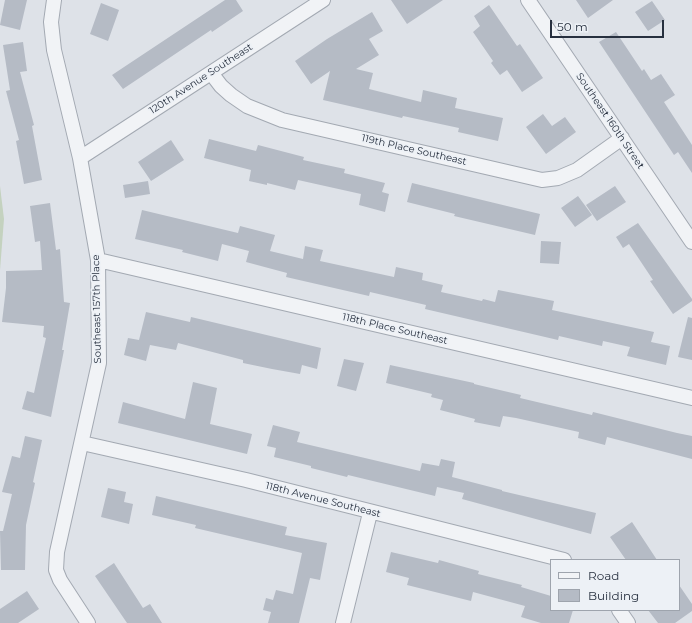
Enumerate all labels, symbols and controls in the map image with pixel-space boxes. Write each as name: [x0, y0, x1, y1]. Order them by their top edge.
scale bar: [552, 12, 666, 38]
text: 50 m: [557, 19, 588, 34]
street label: 120th Avenue Southeast: [147, 41, 255, 117]
street label: Southeast 160th Street: [573, 71, 647, 171]
street label: 119th Place Southeast: [360, 132, 468, 168]
street label: Southeast 157th Place: [90, 254, 104, 364]
street label: 118th Place Southeast: [341, 311, 449, 347]
street label: 118th Avenue Southeast: [264, 480, 382, 520]
legend: [550, 559, 680, 611]
text: Road: [588, 568, 619, 583]
text: Building: [588, 588, 639, 603]

